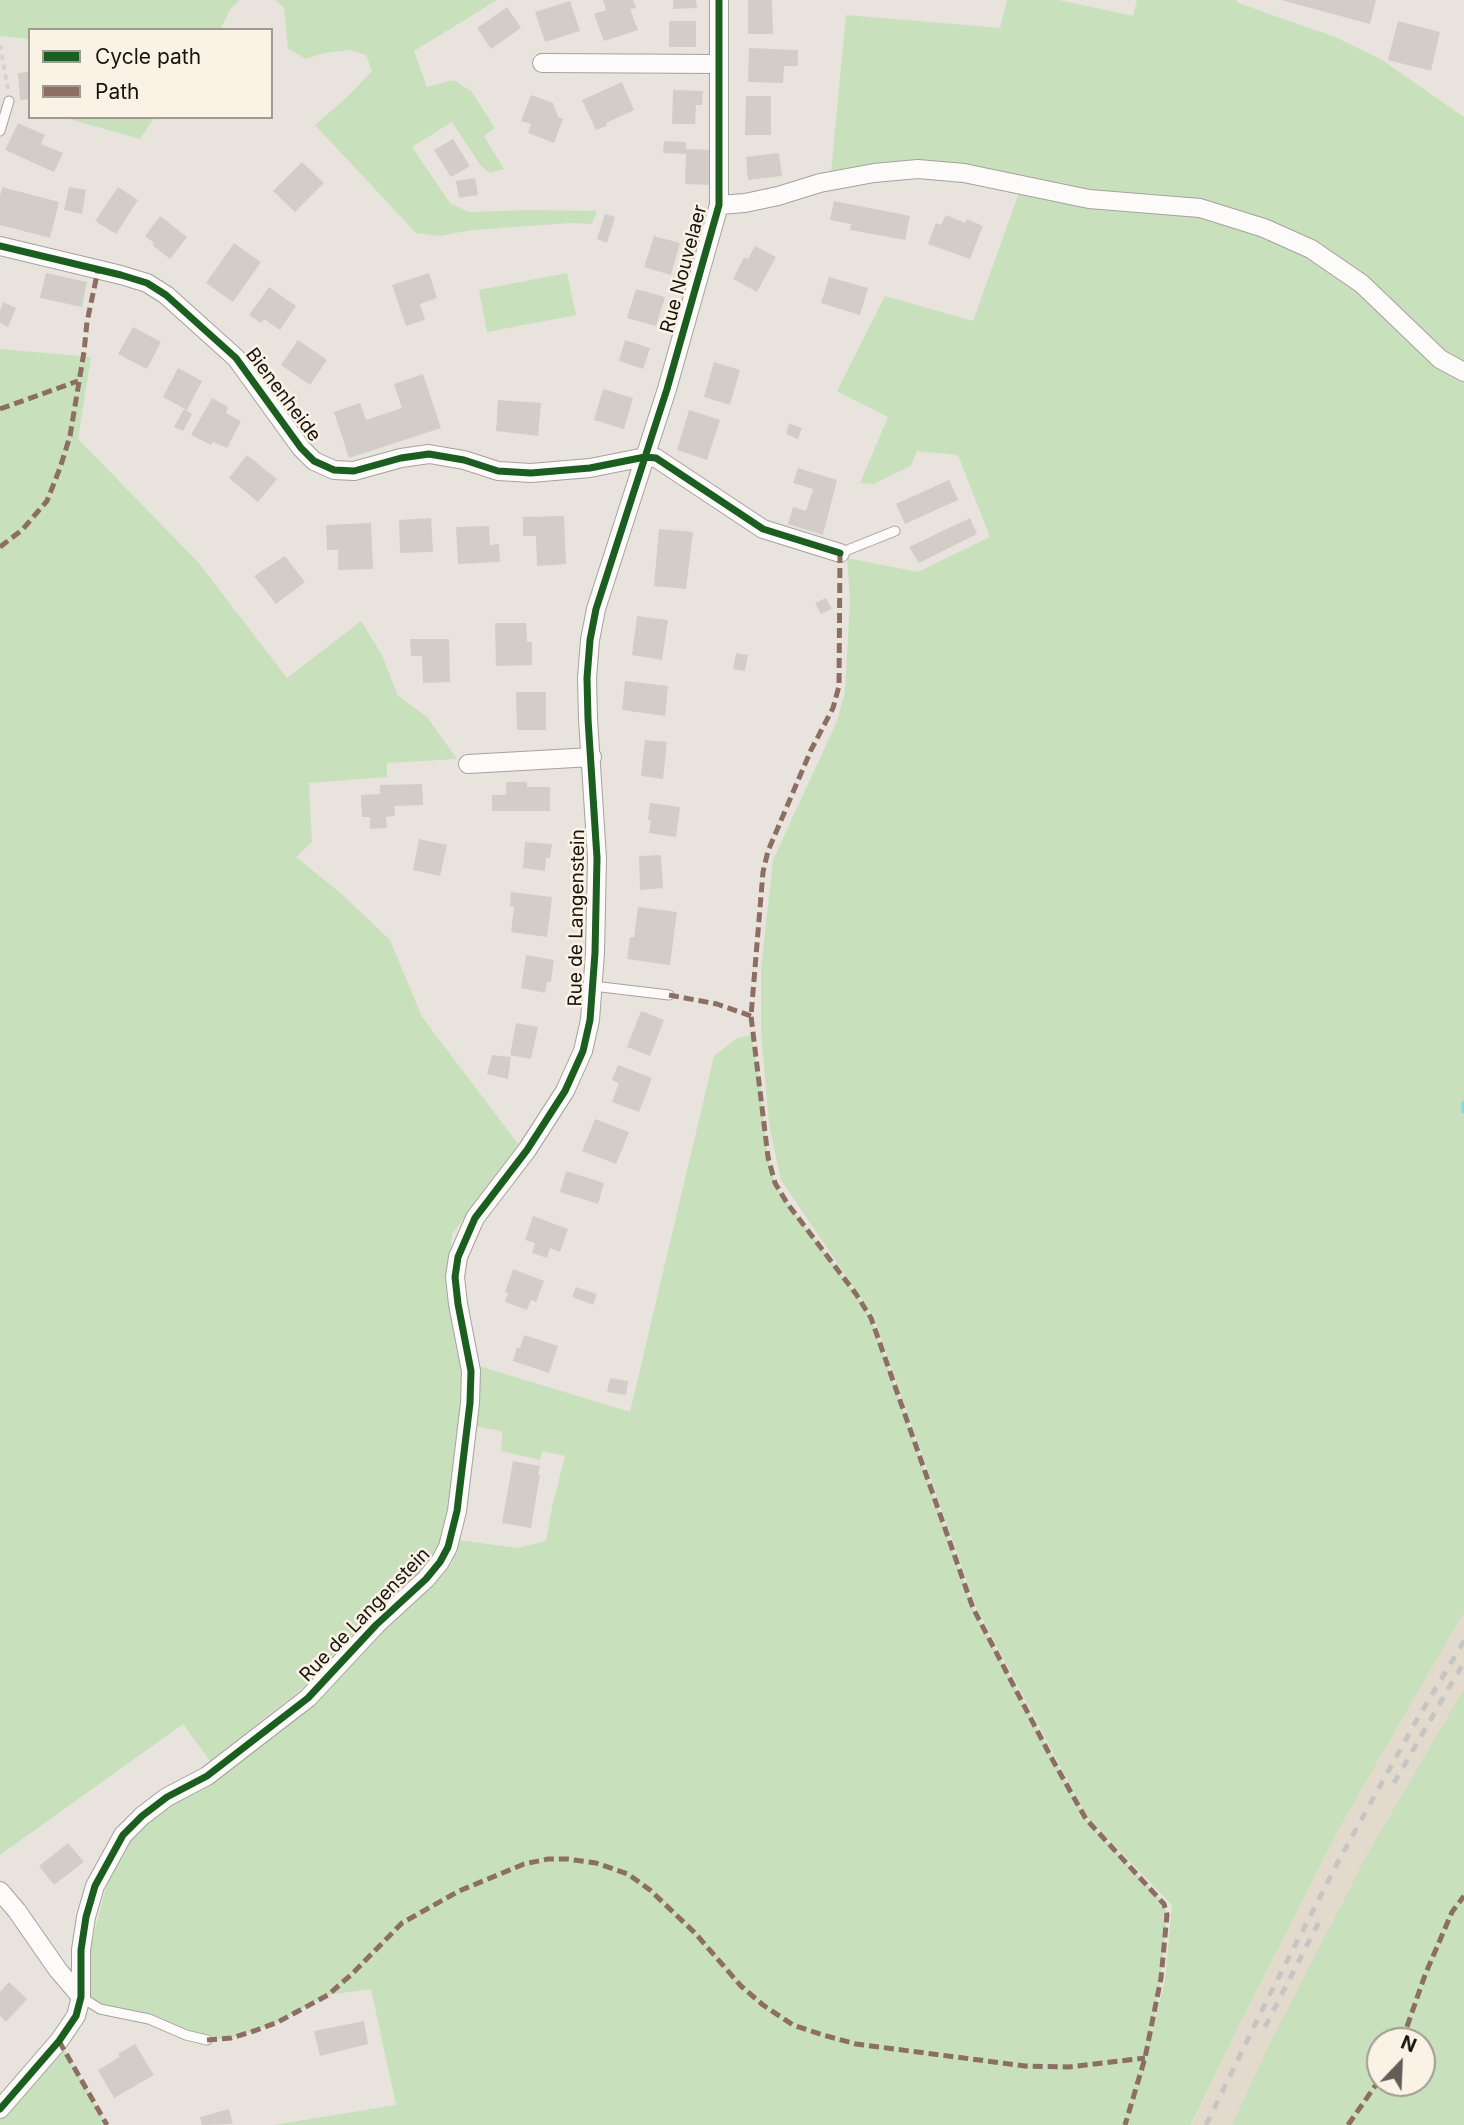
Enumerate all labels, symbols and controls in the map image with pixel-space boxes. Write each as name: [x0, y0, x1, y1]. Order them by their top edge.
legend: [28, 28, 273, 119]
text: Cycle path: [95, 44, 201, 69]
text: Path: [95, 79, 140, 104]
street label: Rue Nouvelaer: [656, 202, 712, 336]
street label: Bienenheide: [240, 344, 326, 446]
street label: Rue de Langenstein: [564, 829, 590, 1007]
street label: Rue de Langenstein: [295, 1543, 435, 1687]
north arrow: [1366, 2027, 1436, 2097]
text: N: [1397, 2031, 1420, 2057]

